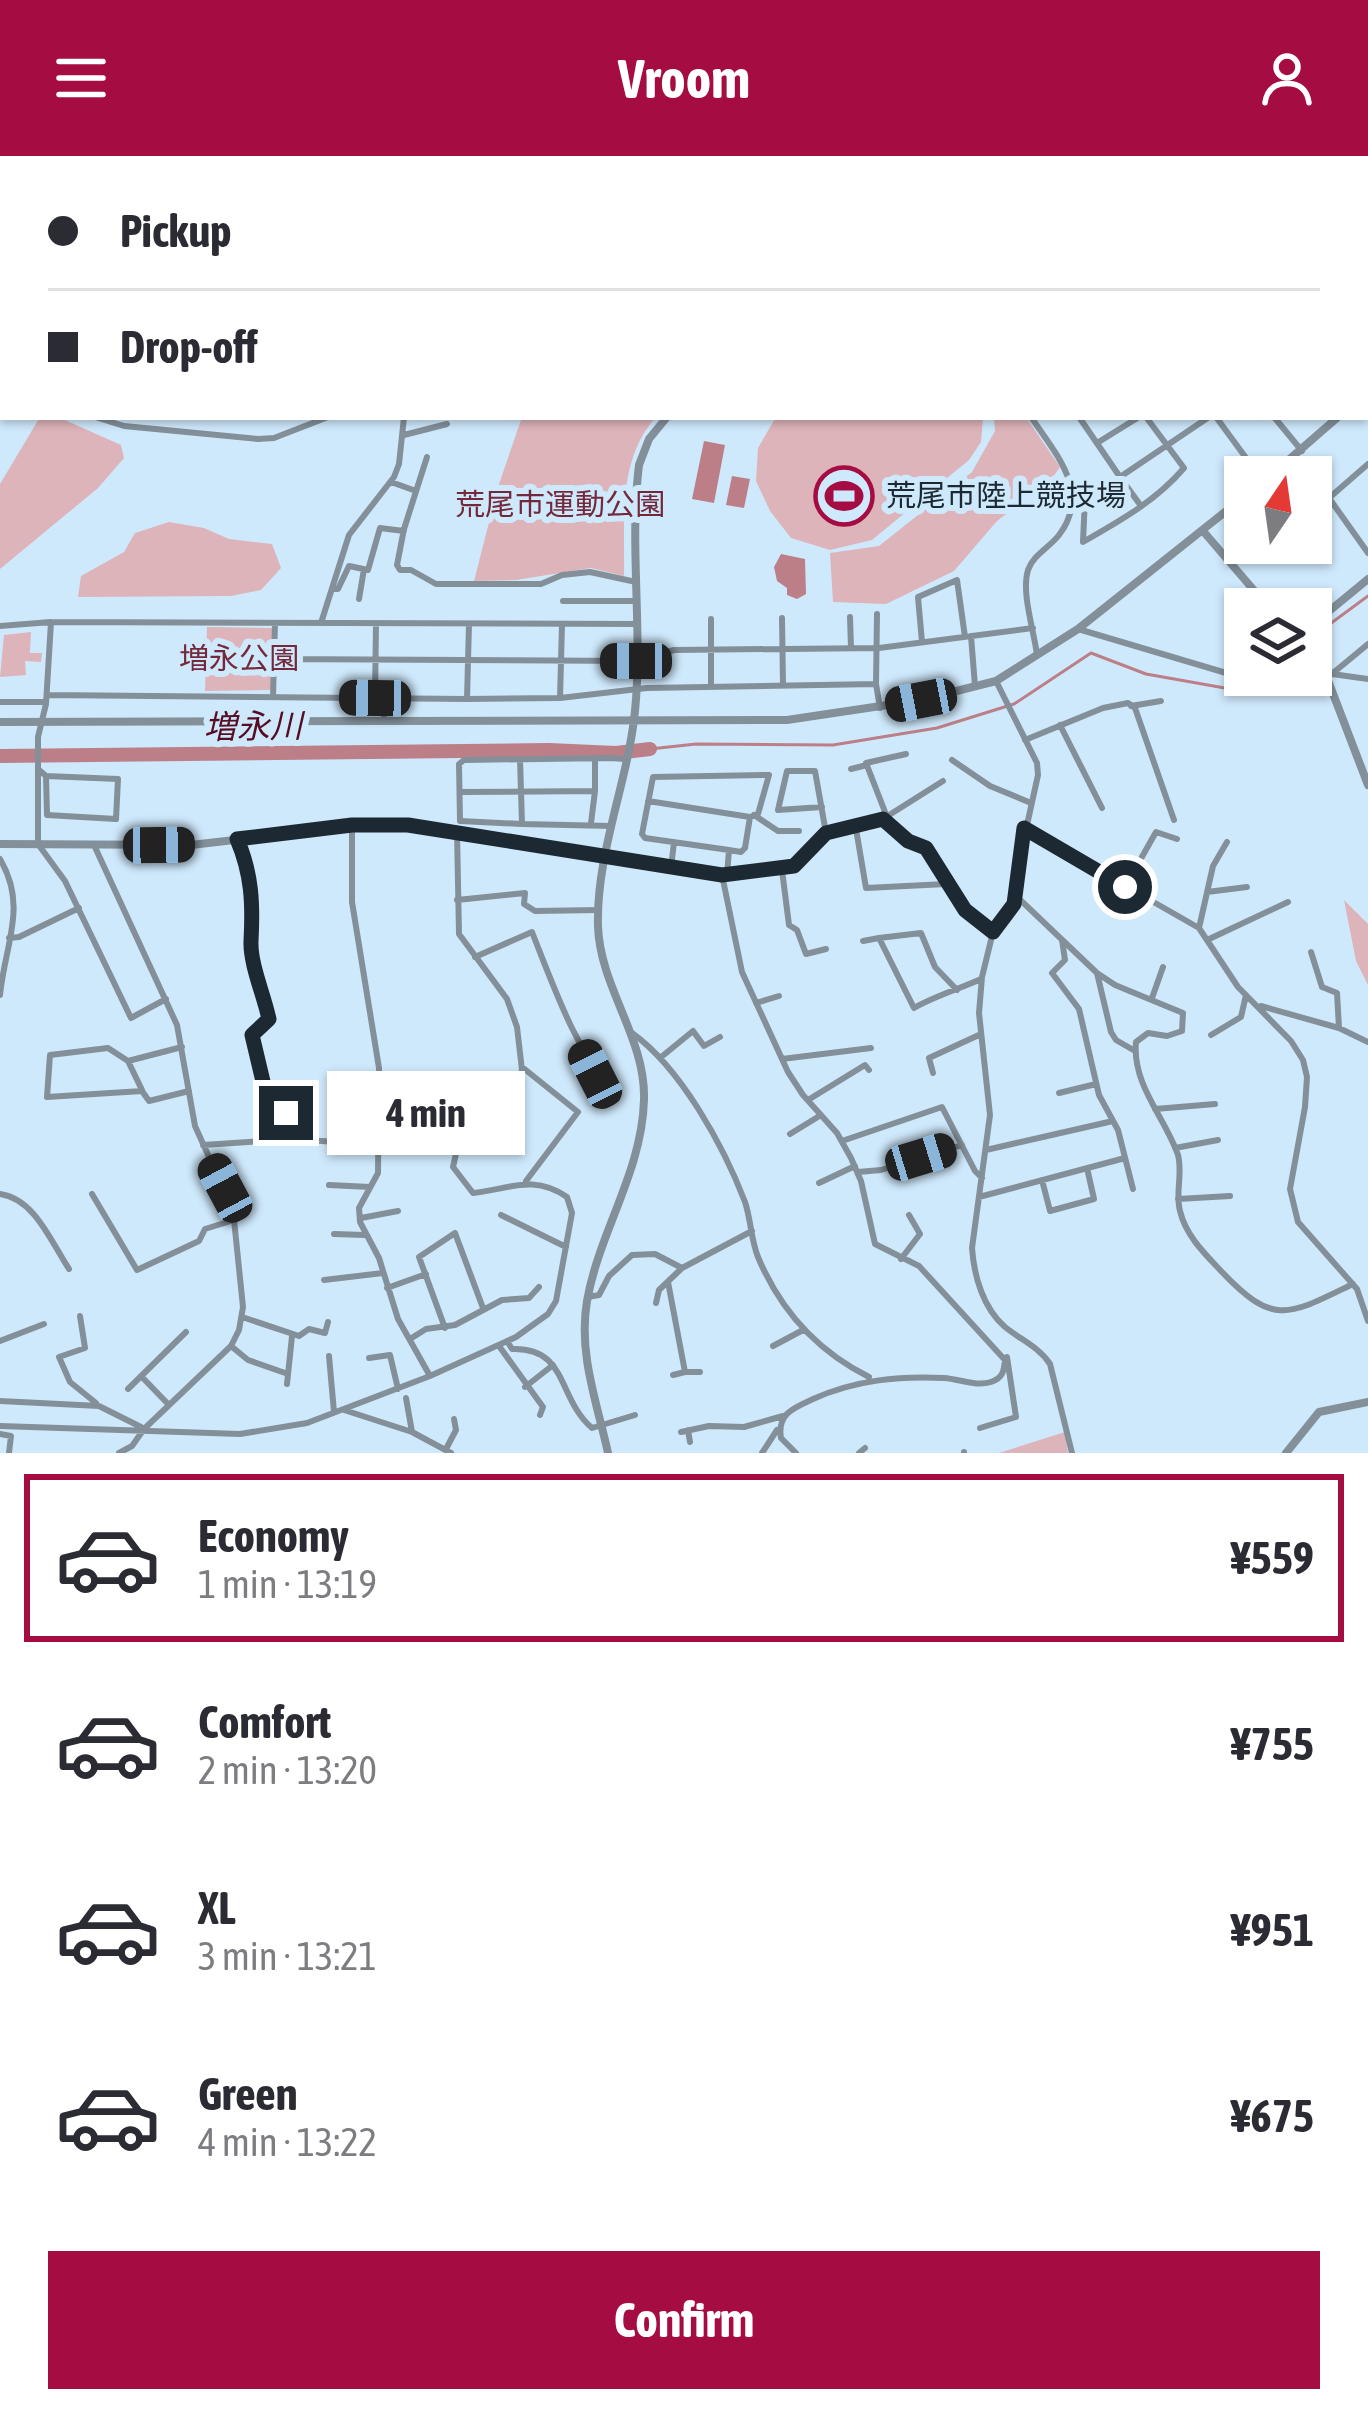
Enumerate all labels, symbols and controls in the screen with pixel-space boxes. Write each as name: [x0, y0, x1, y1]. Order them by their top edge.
icon: menu: [48, 45, 114, 111]
icon: person: [1254, 45, 1320, 111]
text: Vroom: [618, 48, 750, 109]
text: Pickup: [120, 205, 231, 257]
text: Drop-off: [120, 321, 258, 373]
north arrow: [1224, 456, 1332, 564]
map controls: [1224, 456, 1332, 696]
sports icon: 荒尾市陸上競技場: [813, 465, 875, 527]
place label: 荒尾市陸上競技場: [886, 478, 1126, 512]
park label: 荒尾市運動公園: [455, 487, 665, 521]
button: layers: [1224, 588, 1332, 696]
park label: 増永公園: [179, 641, 299, 675]
car: [600, 643, 672, 679]
car: [882, 675, 960, 725]
car: [339, 679, 411, 717]
water label: 増永川: [203, 706, 306, 746]
car: [123, 826, 195, 864]
route start: [1098, 860, 1152, 914]
car: [563, 1034, 627, 1114]
callout: 4 min: [328, 1071, 526, 1155]
route end: [259, 1086, 313, 1140]
text: 4 min: [386, 1091, 466, 1135]
car: [881, 1129, 961, 1185]
car: [192, 1148, 258, 1228]
icon: car: [54, 1504, 162, 1612]
text: Economy: [198, 1510, 349, 1562]
text: ¥559: [1231, 1532, 1314, 1584]
text: 1 min · 13:19: [198, 1562, 377, 1606]
icon: car: [54, 1690, 162, 1798]
text: Comfort: [198, 1696, 331, 1748]
text: ¥755: [1231, 1718, 1314, 1770]
text: 2 min · 13:20: [198, 1748, 377, 1792]
icon: car: [54, 1876, 162, 1984]
text: XL: [198, 1882, 236, 1934]
text: ¥951: [1231, 1904, 1314, 1956]
text: 3 min · 13:21: [198, 1934, 377, 1978]
icon: car: [54, 2062, 162, 2170]
text: Green: [198, 2068, 298, 2120]
text: ¥675: [1231, 2090, 1314, 2142]
text: 4 min · 13:22: [198, 2120, 377, 2164]
button: Confirm: [48, 2251, 1320, 2389]

